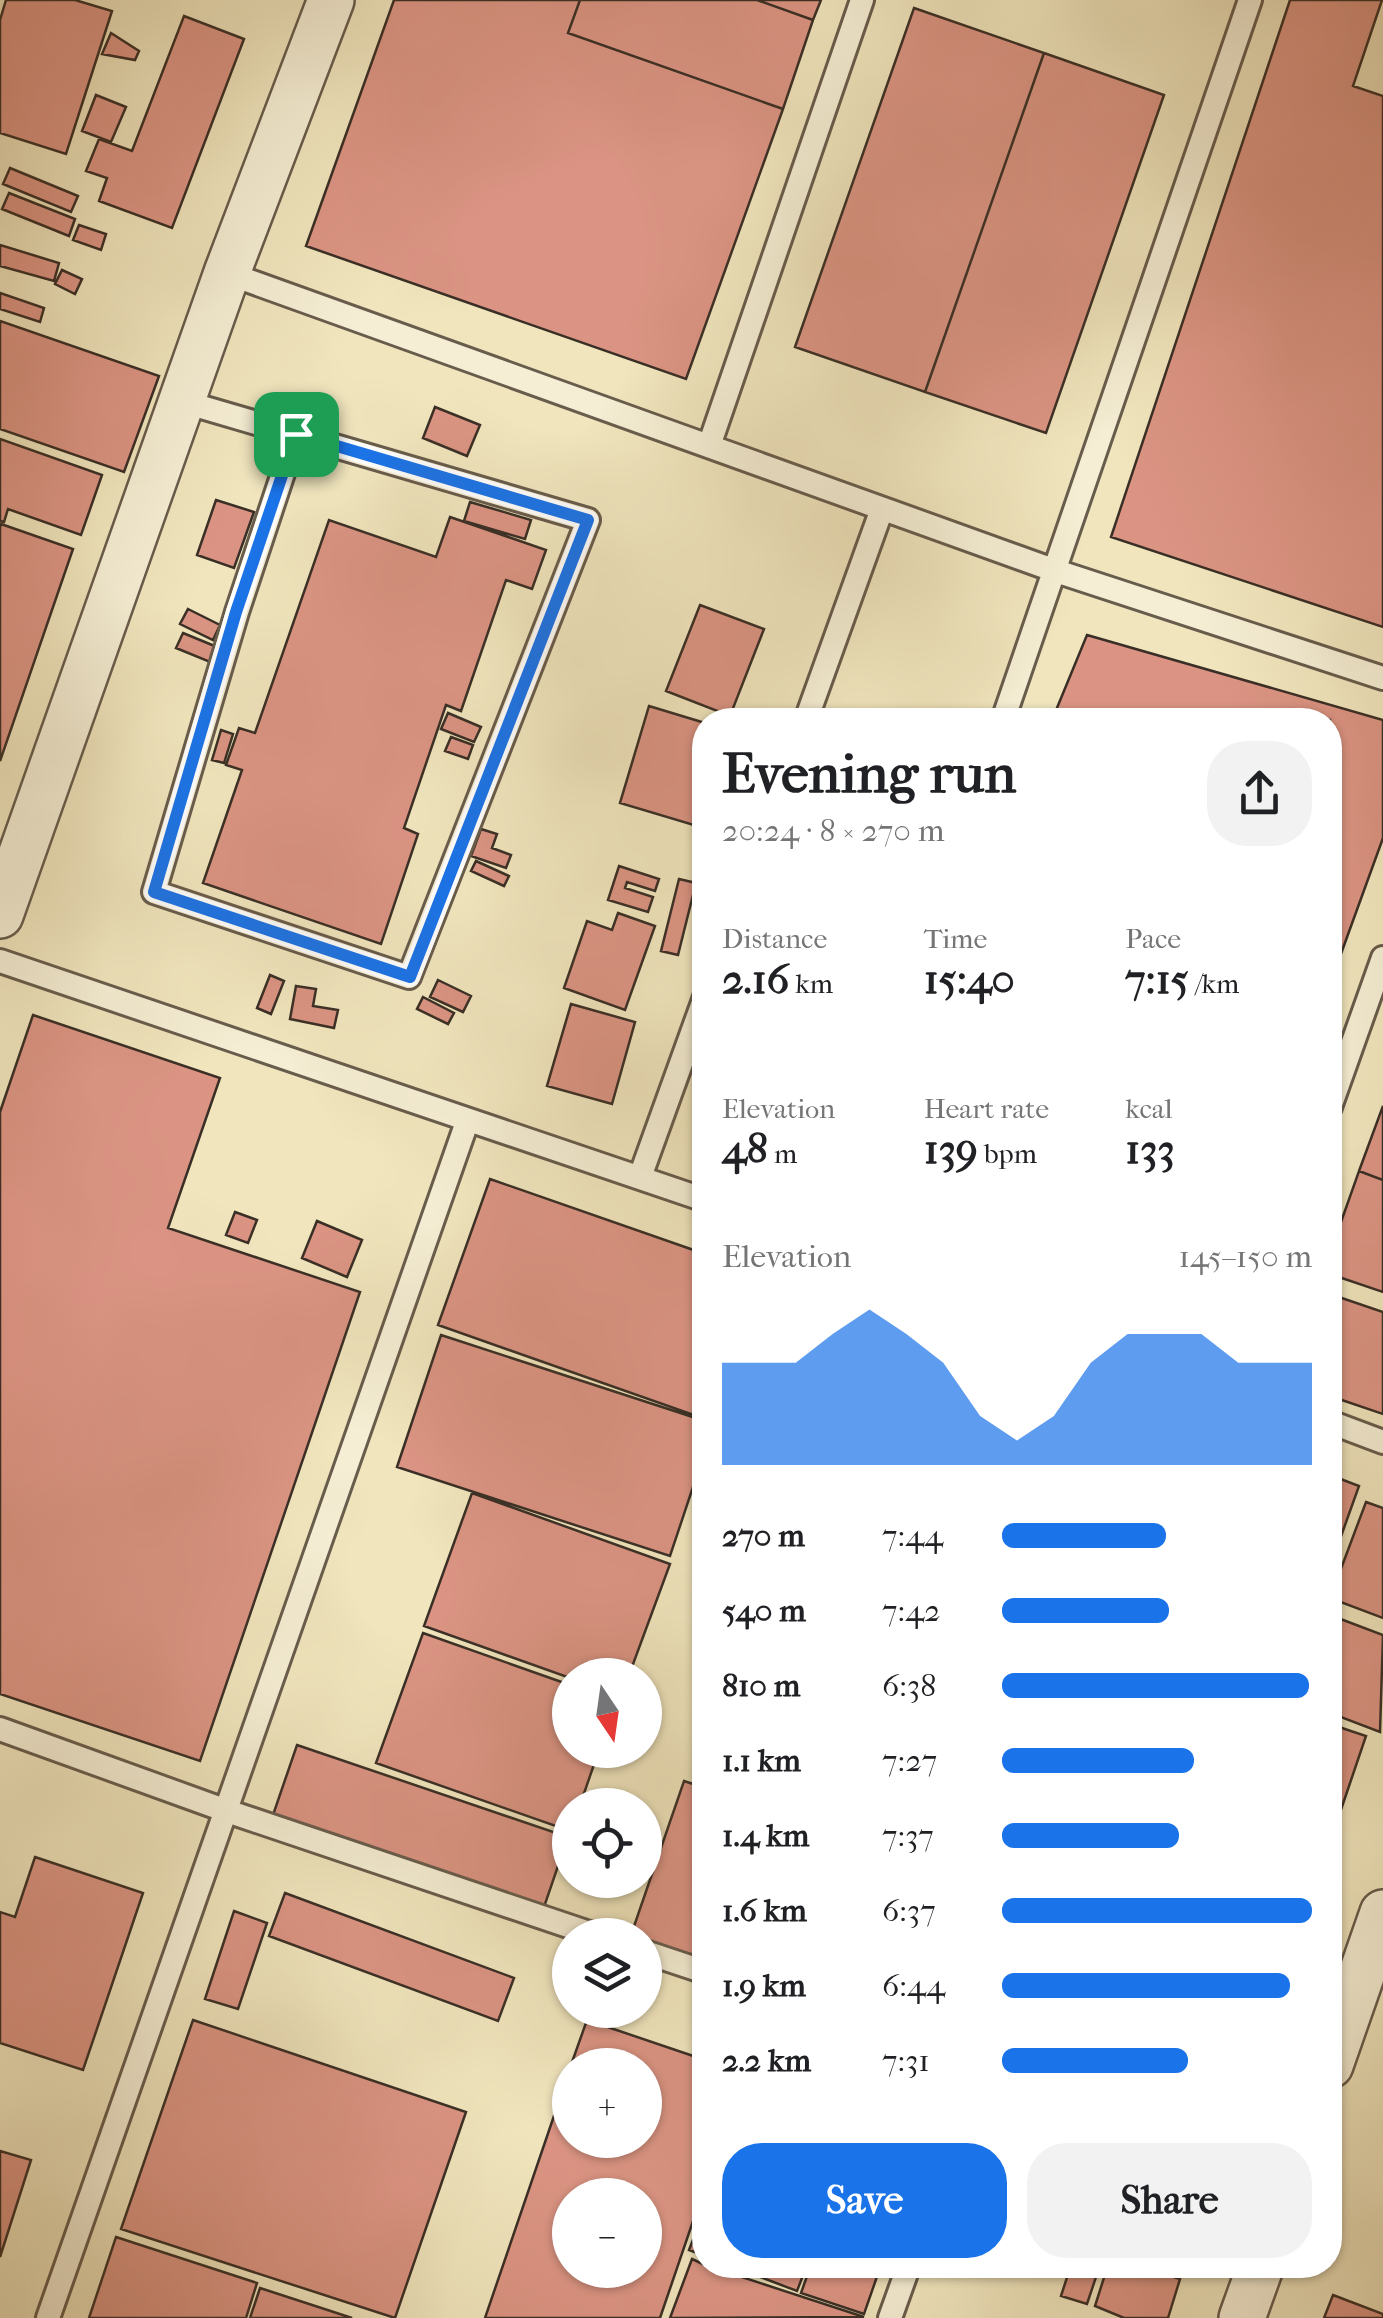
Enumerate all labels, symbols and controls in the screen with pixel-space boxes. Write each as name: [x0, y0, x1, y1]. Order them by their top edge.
pin: [254, 392, 339, 477]
icon: arrive: [269, 407, 324, 462]
button: share: [1207, 741, 1312, 846]
text: Evening run: [722, 742, 1016, 806]
text: 20:24 · 8 × 270 m: [722, 812, 944, 849]
text: Distance: [722, 922, 827, 955]
text: Time: [924, 922, 987, 955]
text: Pace: [1125, 922, 1181, 955]
text: 2.16: [722, 955, 789, 1004]
text: 15:40: [924, 955, 1015, 1004]
text: 7:15: [1125, 955, 1189, 1004]
text: km: [789, 967, 833, 1000]
text: /km: [1189, 967, 1239, 1000]
text: Elevation: [722, 1092, 835, 1125]
text: Heart rate: [924, 1092, 1049, 1125]
text: kcal: [1125, 1092, 1172, 1125]
text: 48: [722, 1125, 768, 1174]
text: 139: [924, 1125, 978, 1174]
text: 133: [1125, 1125, 1175, 1174]
text: m: [768, 1137, 797, 1170]
text: bpm: [978, 1137, 1037, 1170]
text: Elevation: [722, 1238, 851, 1275]
text: 145–150 m: [1179, 1238, 1312, 1275]
text: 270 m: [722, 1517, 805, 1554]
text: 7:44: [882, 1517, 943, 1554]
text: 540 m: [722, 1592, 806, 1629]
text: 7:42: [882, 1592, 941, 1629]
north arrow: [552, 1658, 662, 1768]
map controls: [552, 1658, 662, 2288]
text: 810 m: [722, 1667, 800, 1704]
text: 6:38: [882, 1667, 936, 1704]
text: 1.1 km: [722, 1742, 801, 1779]
text: 7:27: [882, 1742, 937, 1779]
button: locate: [552, 1788, 662, 1898]
text: 1.4 km: [722, 1817, 809, 1854]
text: 7:37: [882, 1817, 934, 1854]
text: 1.6 km: [722, 1892, 807, 1929]
text: 6:37: [882, 1892, 936, 1929]
button: layers: [552, 1918, 662, 2028]
text: 1.9 km: [722, 1967, 806, 2004]
text: 6:44: [882, 1967, 945, 2004]
text: 2.2 km: [722, 2042, 811, 2079]
text: 7:31: [882, 2042, 930, 2079]
button: +: [552, 2048, 662, 2158]
button: Save: [722, 2143, 1007, 2258]
button: Share: [1027, 2143, 1312, 2258]
button: −: [552, 2178, 662, 2288]

